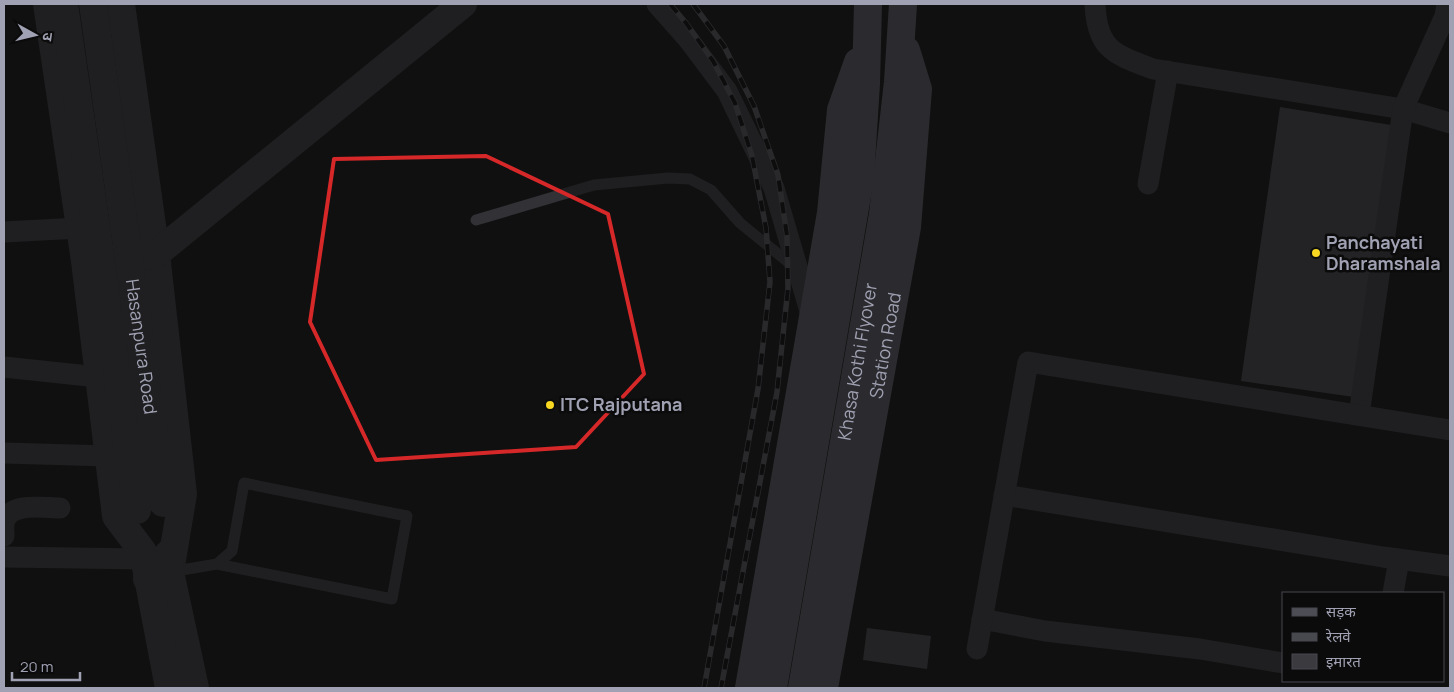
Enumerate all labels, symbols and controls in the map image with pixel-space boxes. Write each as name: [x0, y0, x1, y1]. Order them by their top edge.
north arrow: [10, 10, 60, 60]
text: उ: [38, 31, 58, 43]
place label: Panchayati Dharamshala: [1326, 230, 1441, 275]
marker: Panchayati Dharamshala: [1310, 247, 1322, 259]
street label: Hasanpura Road: [121, 277, 163, 416]
street label: Khasa Kothi Flyover: [832, 281, 882, 442]
street label: Station Road: [863, 290, 906, 400]
place label: ITC Rajputana: [560, 392, 682, 416]
marker: ITC Rajputana: [544, 399, 556, 411]
legend: [1282, 592, 1444, 682]
text: सड़क: [1326, 601, 1356, 622]
text: रेलवे: [1325, 626, 1351, 647]
scale bar: [12, 650, 80, 682]
text: इमारत: [1326, 651, 1361, 672]
text: 20 m: [20, 656, 53, 677]

